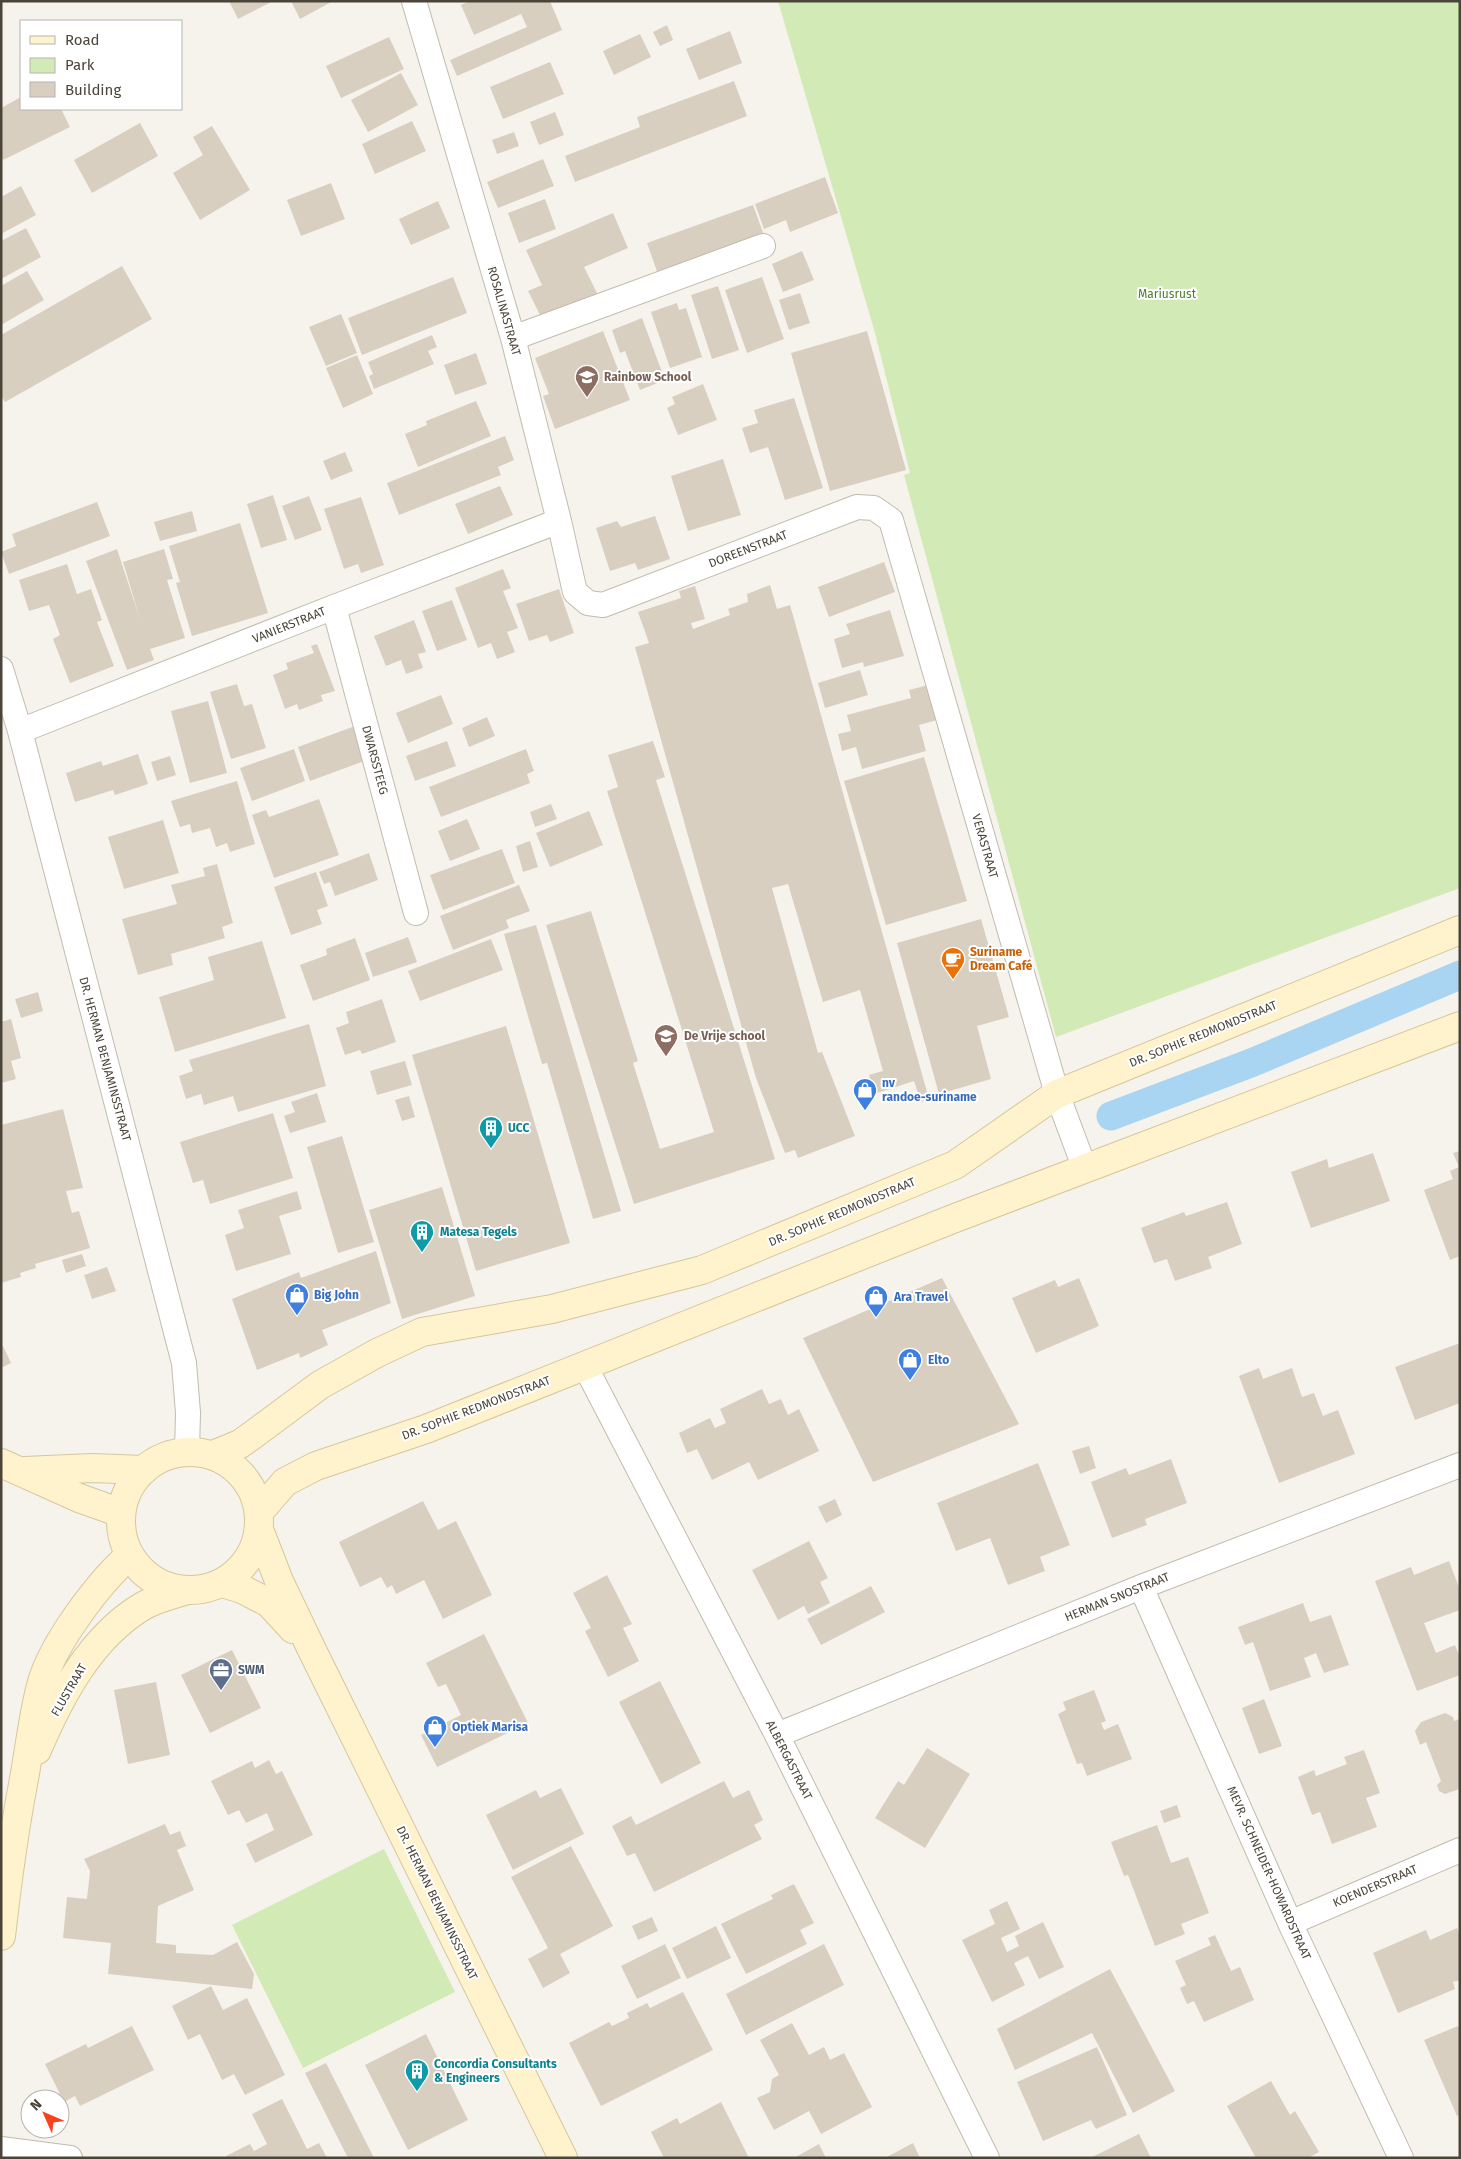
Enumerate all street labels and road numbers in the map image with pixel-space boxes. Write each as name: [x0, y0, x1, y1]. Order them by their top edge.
street label: ROSALINASTRAAT: [485, 265, 524, 358]
street label: DOREENSTRAAT: [707, 527, 790, 570]
street label: VANIERSTRAAT: [250, 604, 328, 646]
street label: DWARSSTEEG: [359, 724, 391, 796]
street label: VERASTRAAT: [969, 812, 1001, 881]
street label: DR. HERMAN BENJAMINSSTRAAT: [76, 975, 134, 1143]
street label: DR. SOPHIE REDMONDSTRAAT: [1127, 998, 1280, 1070]
street label: DR. SOPHIE REDMONDSTRAAT: [767, 1174, 918, 1249]
street label: DR. SOPHIE REDMONDSTRAAT: [400, 1373, 553, 1443]
street label: HERMAN SNOSTRAAT: [1063, 1569, 1172, 1624]
street label: FLUSTRAAT: [48, 1660, 90, 1719]
street label: ALBERGASTRAAT: [763, 1718, 815, 1803]
street label: MEVR. SCHNEIDER-HOWARDSTRAAT: [1224, 1784, 1314, 1963]
street label: DR. HERMAN BENJAMINSSTRAAT: [394, 1824, 481, 1983]
street label: KOENDERSTRAAT: [1331, 1862, 1420, 1910]

